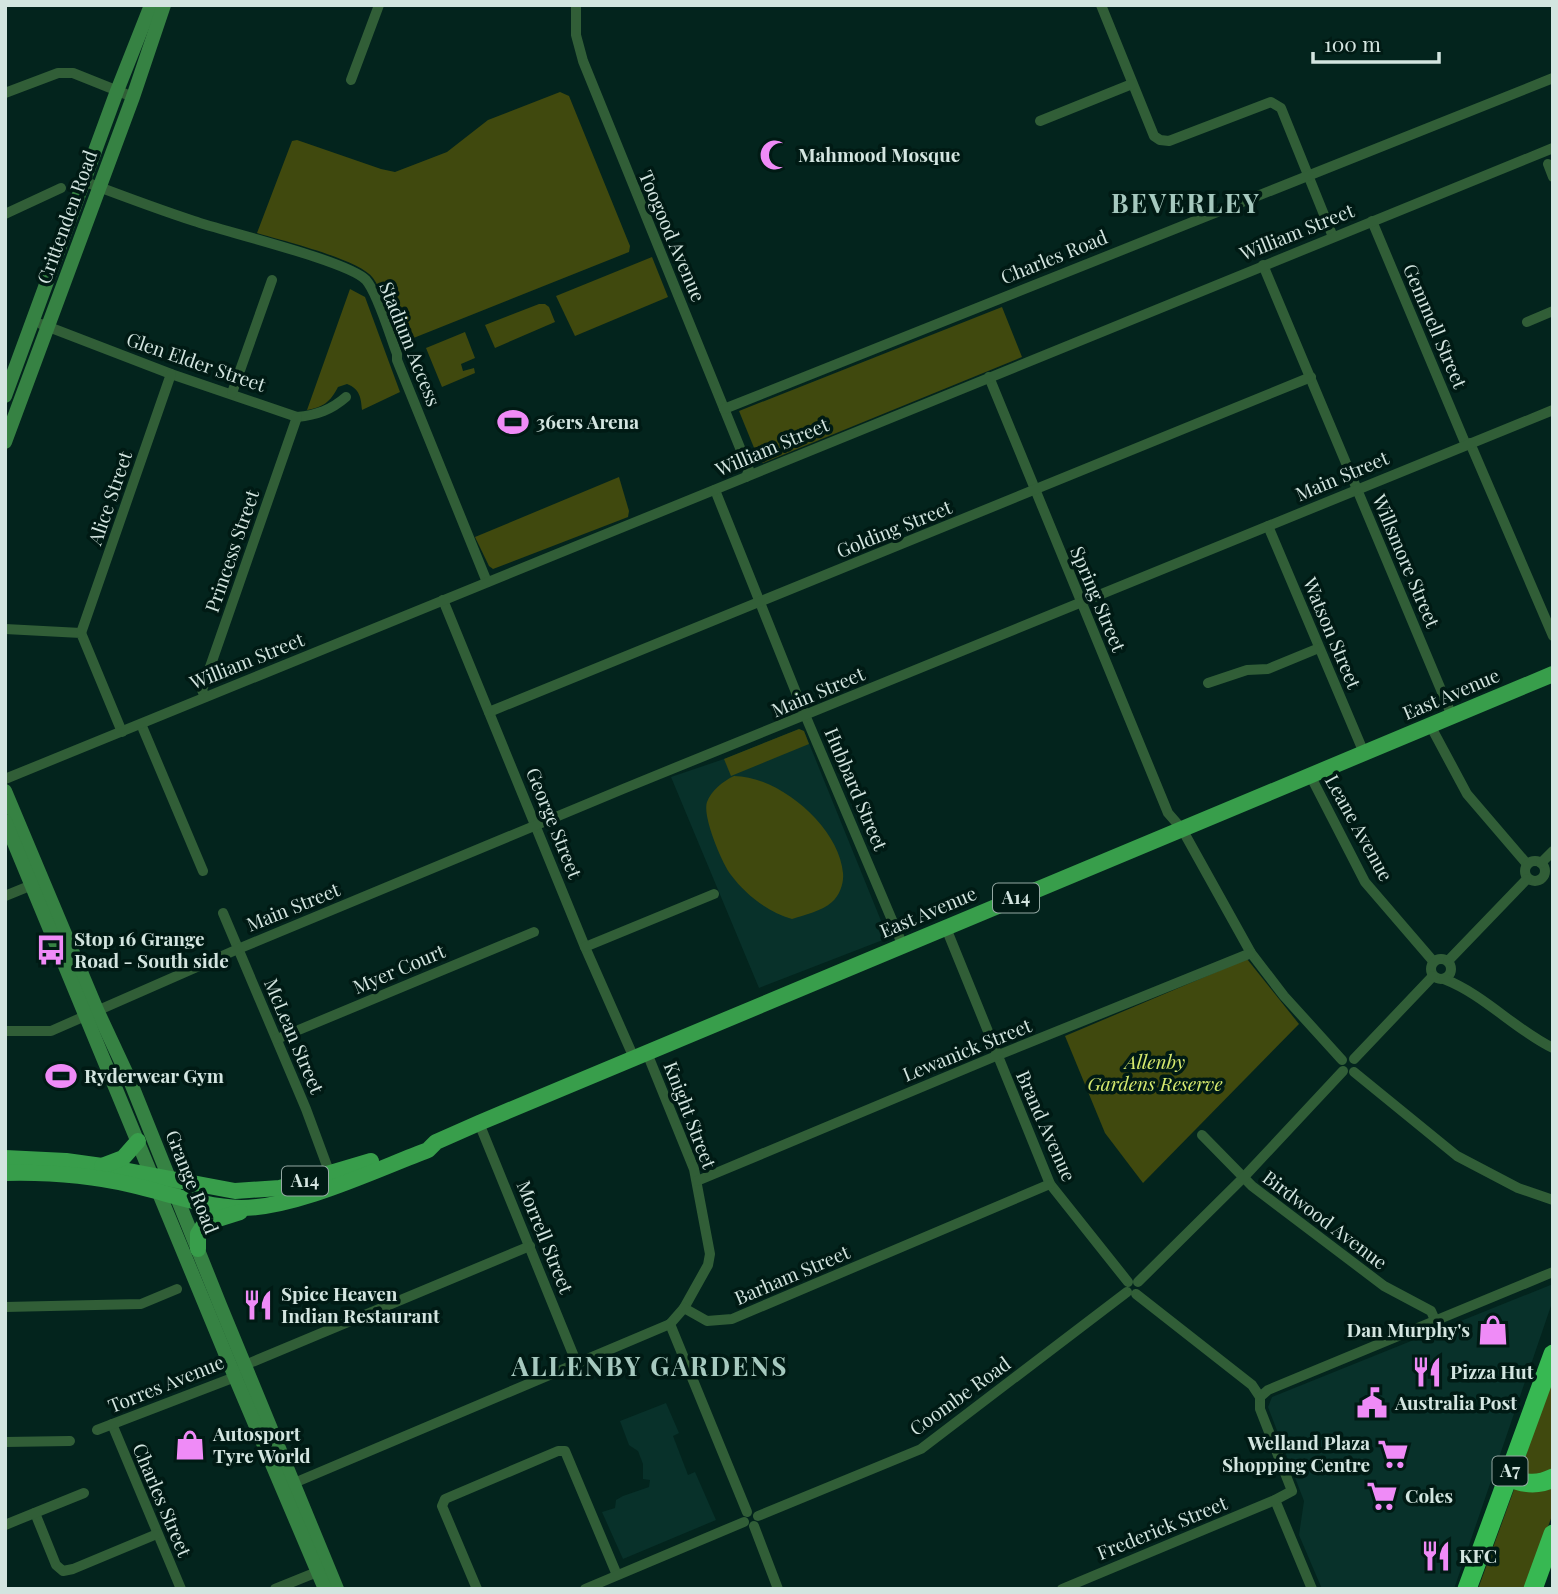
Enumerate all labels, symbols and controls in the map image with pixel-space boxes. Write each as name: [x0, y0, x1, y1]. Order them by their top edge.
scale bar: [1313, 21, 1439, 65]
text: 100 m: [1324, 29, 1381, 57]
mosque icon: Mahmood Mosque: [758, 138, 792, 172]
place label: Mahmood Mosque: [798, 141, 960, 167]
street label: Crittenden Road: [30, 146, 102, 287]
street label: Toogood Avenue: [634, 166, 712, 305]
district label: BEVERLEY: [1111, 185, 1261, 220]
street label: William Street: [1235, 196, 1358, 266]
street label: Charles Road: [996, 223, 1111, 289]
street label: Gemmell Street: [1398, 259, 1474, 392]
street label: Stadium Access: [374, 278, 448, 410]
street label: Glen Elder Street: [123, 325, 270, 397]
sports icon: 36ers Arena: [496, 405, 530, 439]
place label: 36ers Arena: [536, 408, 639, 434]
street label: William Street: [710, 410, 833, 482]
street label: Main Street: [1291, 444, 1392, 506]
street label: Alice Street: [81, 447, 137, 549]
street label: Princess Street: [198, 486, 264, 615]
street label: Willsmore Street: [1367, 489, 1447, 631]
street label: Golding Street: [832, 493, 955, 563]
street label: Spring Street: [1065, 542, 1133, 656]
street label: Watson Street: [1297, 572, 1368, 692]
street label: William Street: [185, 625, 308, 695]
street label: Main Street: [767, 660, 868, 722]
street label: East Avenue: [1398, 661, 1503, 725]
street label: Hubbard Street: [819, 723, 895, 854]
street label: George Street: [521, 763, 589, 882]
street label: Leane Avenue: [1320, 770, 1400, 885]
street label: Main Street: [242, 875, 343, 937]
street label: East Avenue: [875, 879, 980, 943]
road number: A14: [993, 884, 1039, 912]
place label: Stop 16 Grange Road - South side: [74, 925, 229, 973]
bus stop icon: Stop 16 Grange Road - South side: [34, 933, 68, 967]
street label: Myer Court: [349, 937, 449, 999]
street label: McLean Street: [259, 974, 331, 1097]
street label: Lewanick Street: [898, 1011, 1035, 1087]
park label: Allenby Gardens Reserve: [1087, 1048, 1223, 1096]
street label: Knight Street: [659, 1057, 723, 1172]
sports icon: Ryderwear Gym: [44, 1059, 78, 1093]
place label: Ryderwear Gym: [84, 1062, 224, 1088]
street label: Brand Avenue: [1011, 1066, 1083, 1185]
street label: Grange Road: [160, 1126, 226, 1237]
street label: Birdwood Avenue: [1258, 1164, 1393, 1275]
road number: A14: [282, 1166, 328, 1196]
street label: Morrell Street: [512, 1176, 580, 1297]
street label: Barham Street: [730, 1238, 853, 1310]
place label: Spice Heaven Indian Restaurant: [281, 1280, 440, 1328]
restaurant icon: Spice Heaven Indian Restaurant: [241, 1288, 275, 1322]
shop icon: Dan Murphy's: [1476, 1313, 1510, 1347]
place label: Dan Murphy's: [1347, 1316, 1470, 1342]
street label: Torres Avenue: [104, 1348, 227, 1418]
district label: ALLENBY GARDENS: [511, 1348, 788, 1383]
street label: Coombe Road: [904, 1350, 1015, 1441]
restaurant icon: Pizza Hut: [1410, 1355, 1444, 1389]
place label: Pizza Hut: [1450, 1358, 1534, 1384]
public building icon: Australia Post: [1355, 1386, 1389, 1420]
place label: Australia Post: [1394, 1389, 1517, 1415]
place label: Autosport Tyre World: [212, 1420, 311, 1468]
shop icon: Autosport Tyre World: [173, 1428, 207, 1462]
place label: Welland Plaza Shopping Centre: [1222, 1429, 1370, 1477]
supermarket icon: Welland Plaza Shopping Centre: [1376, 1437, 1410, 1471]
street label: Charles Street: [127, 1439, 199, 1561]
road number: A7: [1492, 1456, 1528, 1486]
supermarket icon: Coles: [1365, 1479, 1399, 1513]
place label: Coles: [1405, 1482, 1453, 1508]
street label: Frederick Street: [1093, 1489, 1231, 1565]
restaurant icon: KFC: [1419, 1539, 1453, 1573]
place label: KFC: [1459, 1542, 1497, 1568]

